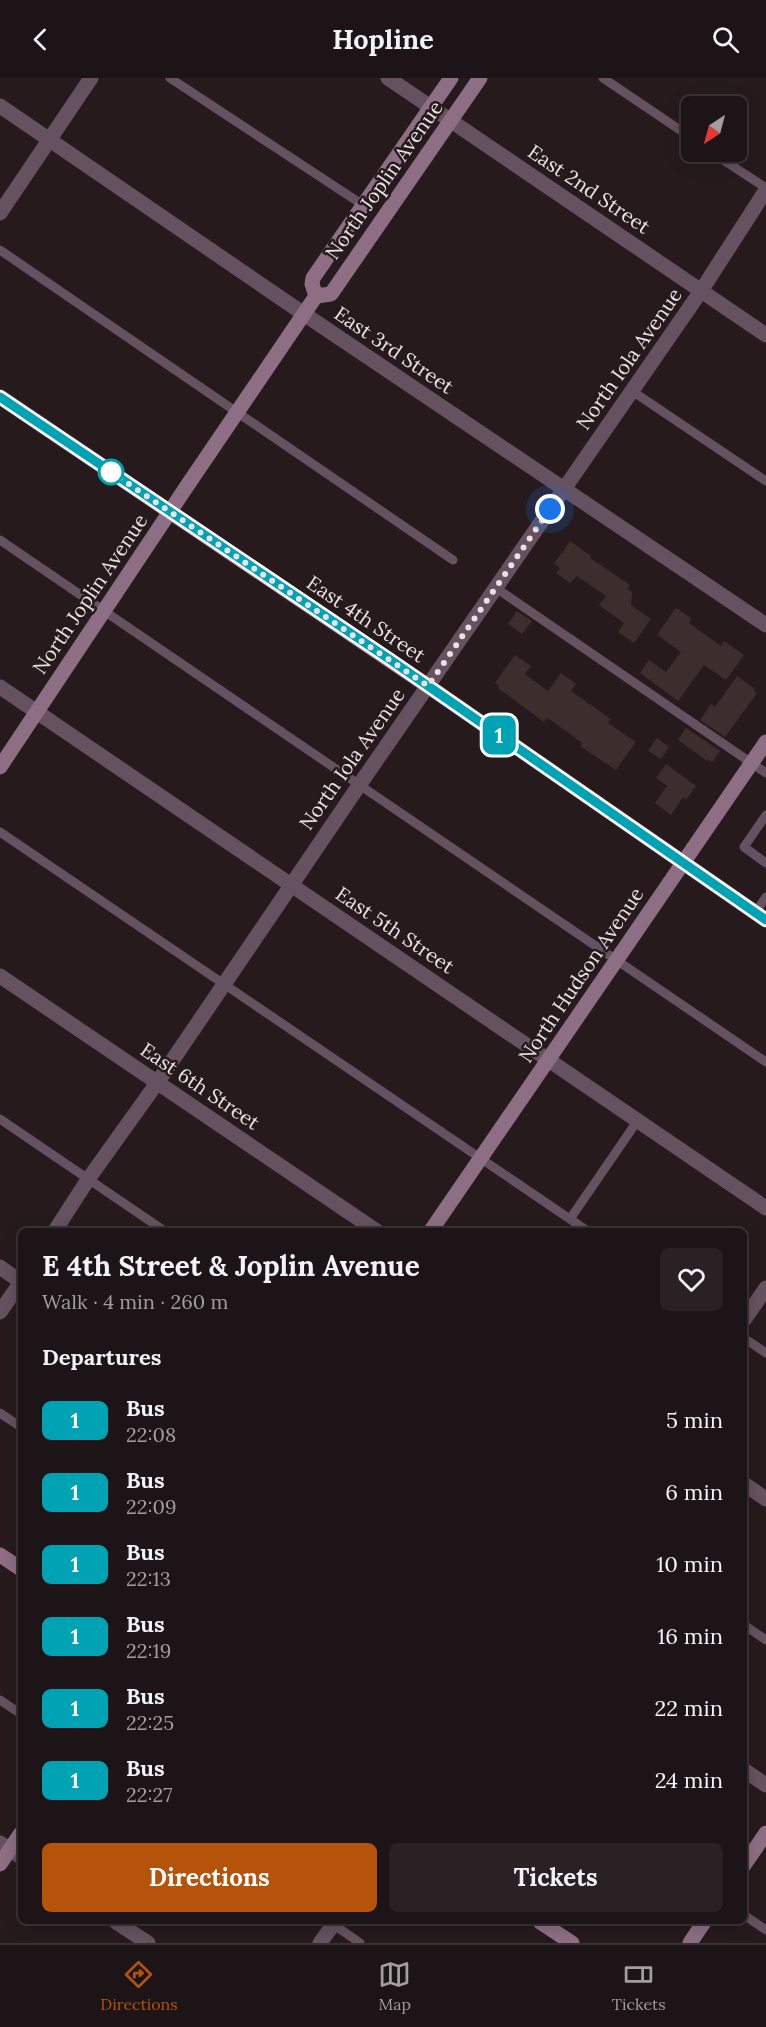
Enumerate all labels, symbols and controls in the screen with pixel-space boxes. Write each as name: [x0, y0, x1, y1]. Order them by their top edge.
text: Hopline: [332, 22, 434, 56]
icon: back: [24, 23, 57, 56]
icon: search: [709, 23, 742, 56]
street label: North Joplin Avenue: [319, 95, 448, 264]
north arrow: [681, 96, 747, 162]
map controls: [681, 96, 747, 162]
street label: East 2nd Street: [523, 139, 655, 239]
street label: North Iola Avenue: [570, 283, 687, 434]
street label: East 3rd Street: [330, 300, 459, 399]
unlabelled marker: [98, 459, 124, 485]
your location: [535, 494, 565, 524]
street label: North Joplin Avenue: [27, 509, 153, 679]
street label: East 4th Street: [302, 570, 430, 668]
street label: North Iola Avenue: [293, 683, 410, 834]
line badge: 1: [480, 716, 518, 754]
text: 1: [495, 722, 503, 749]
street label: East 5th Street: [331, 881, 460, 979]
street label: North Hudson Avenue: [513, 882, 649, 1067]
street label: East 6th Street: [136, 1037, 265, 1135]
text: E 4th Street & Joplin Avenue: [42, 1248, 420, 1284]
button: heart: [660, 1248, 723, 1311]
text: Walk · 4 min · 260 m: [42, 1289, 228, 1314]
text: Departures: [42, 1343, 161, 1371]
text: Bus: [126, 1394, 165, 1422]
text: 5 min: [666, 1406, 723, 1434]
text: 1: [71, 1407, 79, 1434]
text: 22:08: [126, 1422, 176, 1447]
text: Bus: [126, 1466, 165, 1494]
text: 6 min: [665, 1478, 723, 1506]
text: 1: [71, 1479, 79, 1506]
text: 22:09: [126, 1494, 176, 1519]
text: Bus: [126, 1538, 165, 1566]
text: 10 min: [656, 1550, 723, 1578]
text: 1: [71, 1551, 79, 1578]
text: 22:13: [126, 1566, 171, 1591]
text: Bus: [126, 1610, 165, 1638]
text: 16 min: [657, 1622, 723, 1650]
text: 1: [71, 1623, 79, 1650]
text: 22:19: [126, 1638, 171, 1663]
text: Bus: [126, 1682, 165, 1710]
text: 22 min: [654, 1694, 723, 1722]
text: 1: [71, 1695, 79, 1722]
text: 22:25: [126, 1710, 174, 1735]
text: Bus: [126, 1754, 165, 1782]
text: 24 min: [655, 1766, 723, 1794]
text: 1: [71, 1767, 79, 1794]
text: 22:27: [126, 1782, 172, 1807]
button: Directions: [42, 1843, 377, 1912]
button: Tickets: [389, 1843, 723, 1912]
tab: Directions: [100, 1958, 178, 2014]
tab: Map: [378, 1958, 411, 2014]
tab: Tickets: [612, 1958, 666, 2014]

